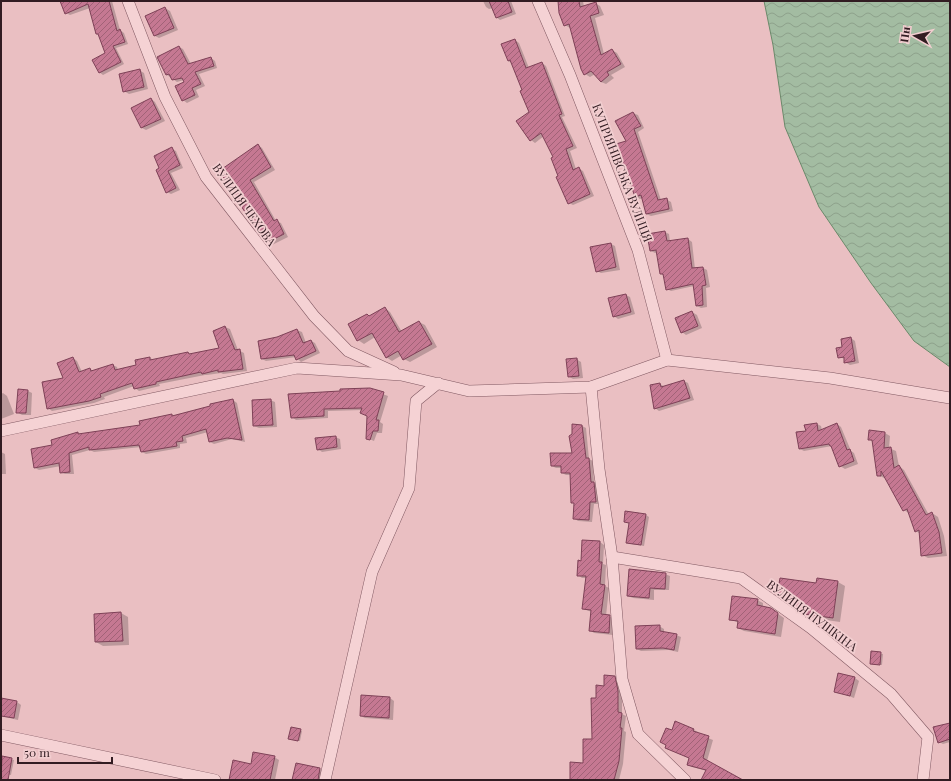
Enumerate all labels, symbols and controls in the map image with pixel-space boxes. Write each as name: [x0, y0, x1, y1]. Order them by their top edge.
north arrow: [895, 16, 935, 56]
text: Пн: [896, 26, 913, 43]
street label: КУПРІЯНІВСЬКА ВУЛИЦЯ: [589, 101, 657, 244]
street label: ВУЛИЦЯ ЧЕХОВА: [209, 160, 280, 249]
street label: ВУЛИЦЯ ПУШКІНА: [764, 576, 862, 655]
scale bar: [18, 739, 112, 765]
text: 50 m: [24, 744, 50, 760]

